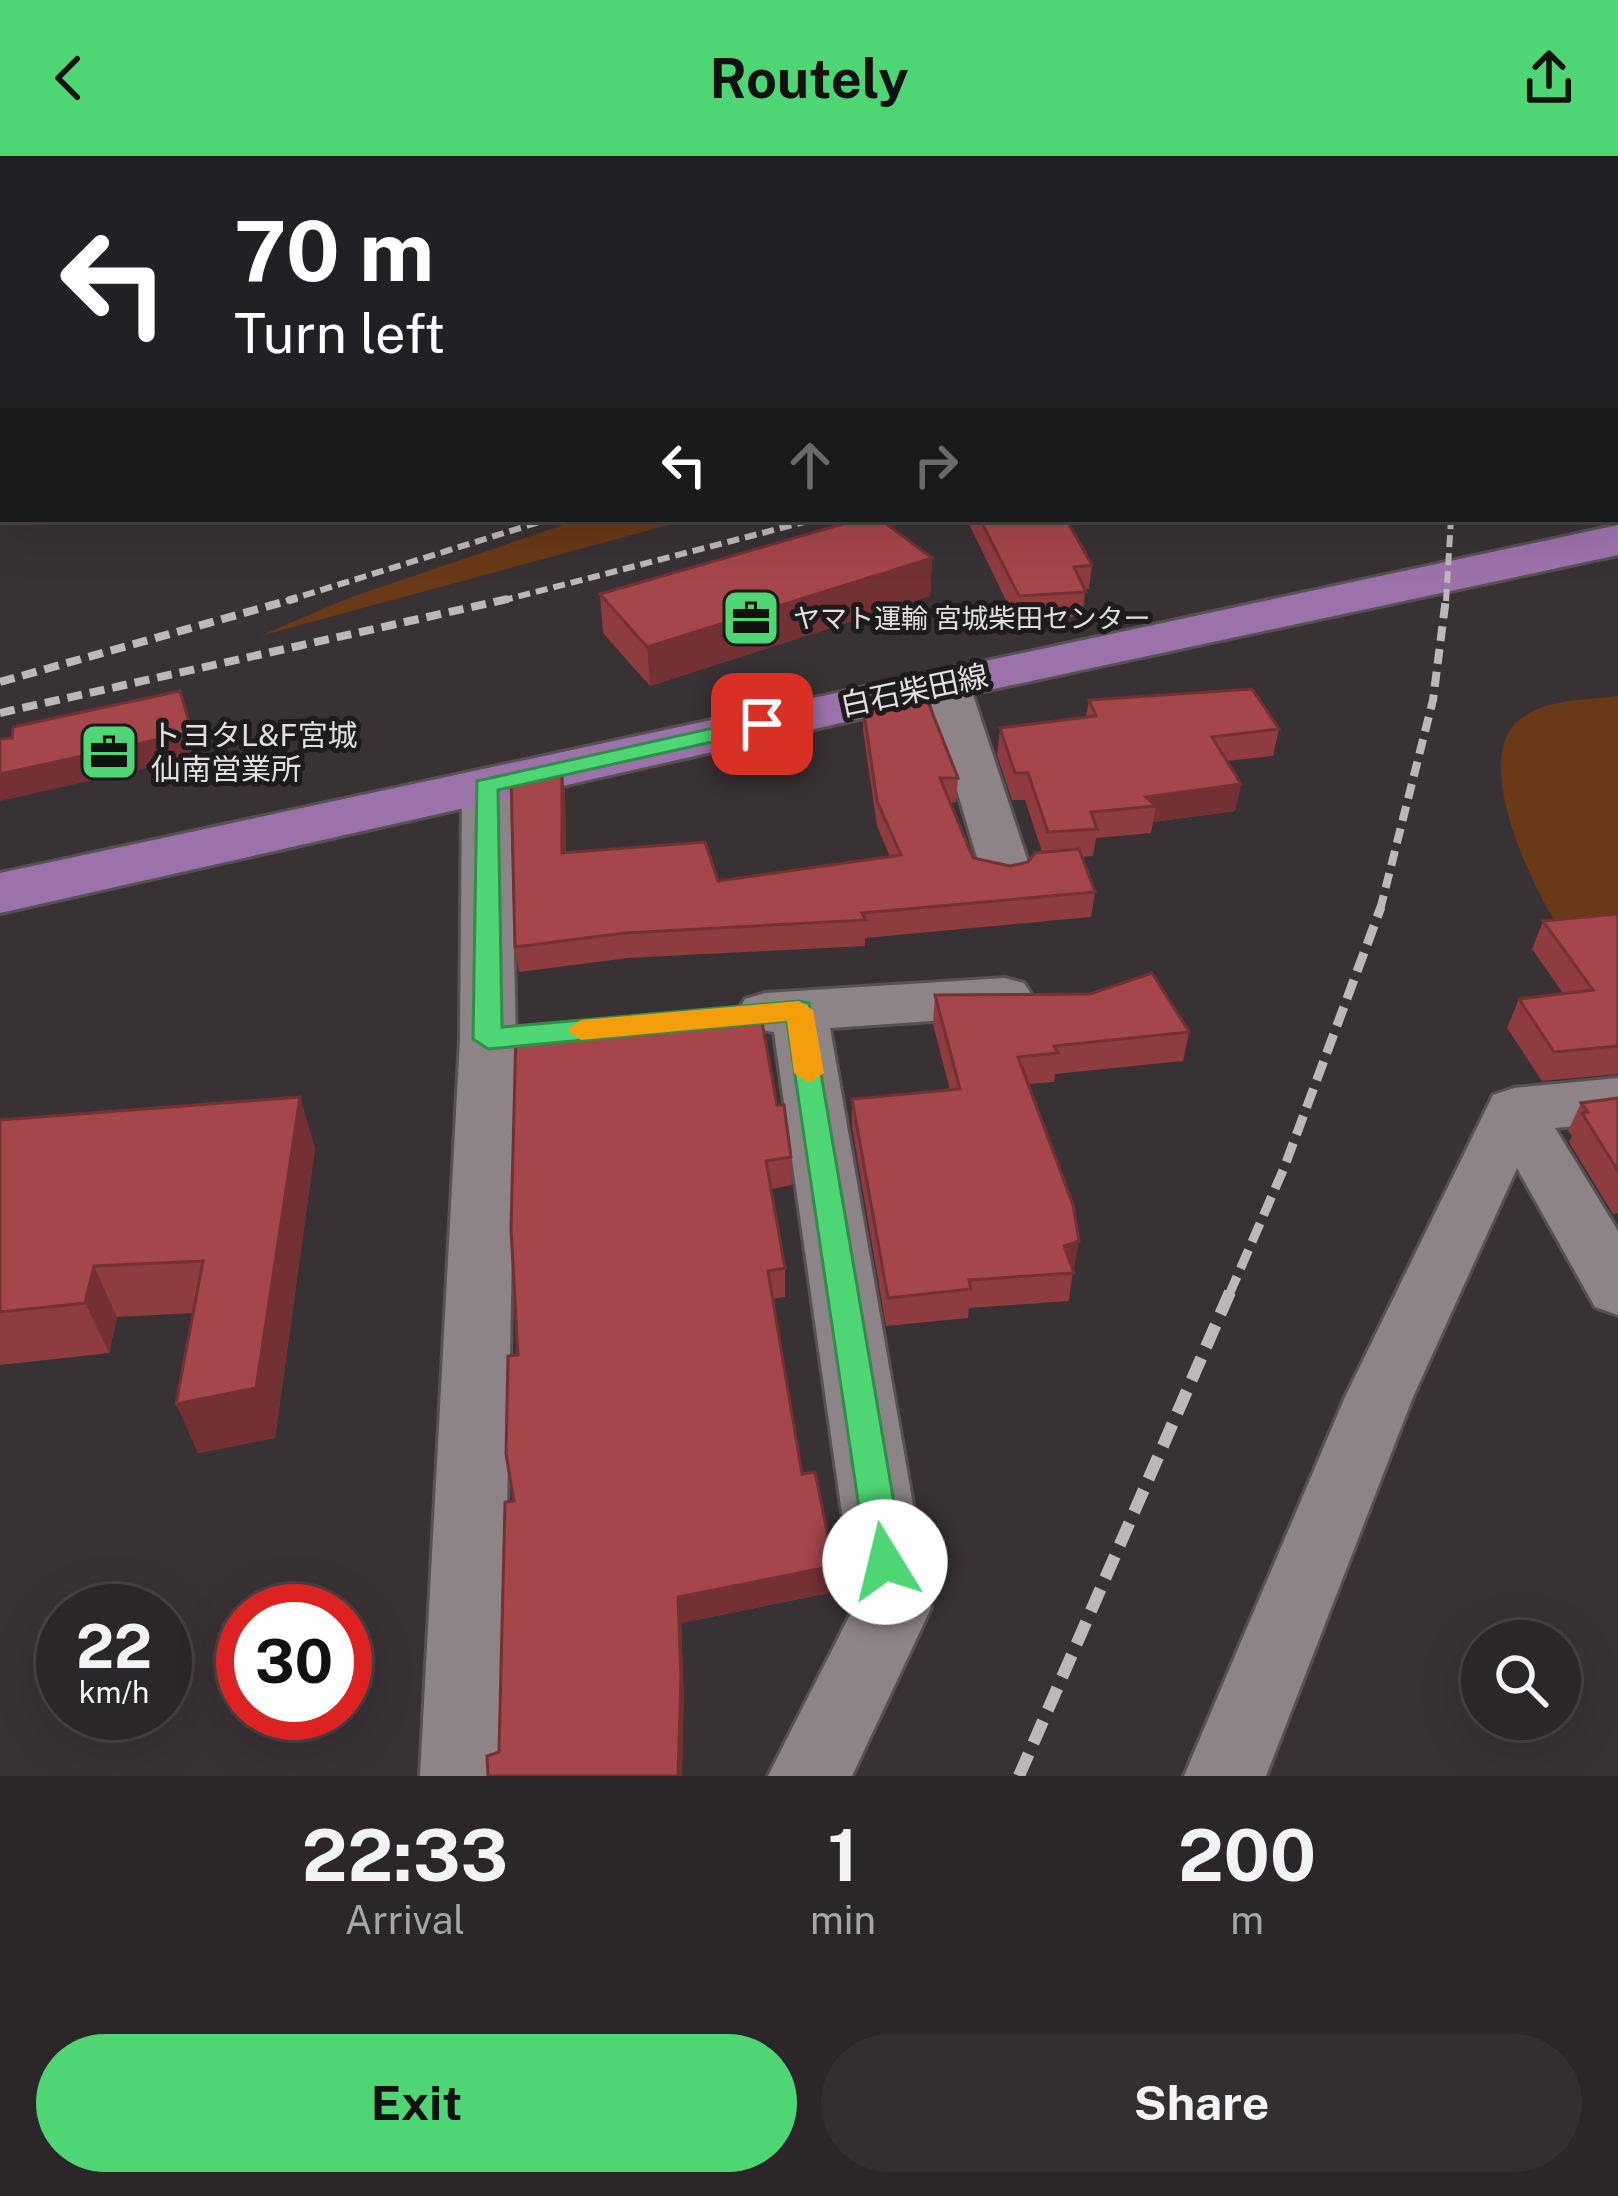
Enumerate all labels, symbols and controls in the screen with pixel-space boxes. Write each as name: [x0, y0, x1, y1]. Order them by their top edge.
icon: back: [36, 45, 102, 111]
icon: share: [1516, 45, 1582, 111]
text: Routely: [709, 47, 909, 110]
text: 70 m: [234, 201, 434, 300]
icon: left: [36, 204, 192, 360]
text: Turn left: [234, 302, 445, 365]
icon: left: [651, 432, 717, 498]
icon: ahead: [777, 432, 843, 498]
icon: right: [903, 432, 969, 498]
office icon: ヤマト運輸 宮城柴田センター: [720, 587, 782, 649]
place label: ヤマト運輸 宮城柴田センター: [793, 602, 1151, 634]
street label: 白石柴田線: [837, 657, 991, 723]
pin: [711, 673, 813, 775]
icon: arrive: [729, 691, 795, 757]
place label: トヨタL&F宮城 仙南営業所: [151, 717, 357, 787]
office icon: トヨタL&F宮城 仙南営業所: [78, 721, 140, 783]
position arrow: [822, 1499, 948, 1625]
speed limit sign: 30: [216, 1584, 372, 1740]
text: 22: [76, 1611, 152, 1682]
map controls: [1461, 1620, 1581, 1740]
button: search: [1461, 1620, 1581, 1740]
text: km/h: [79, 1674, 149, 1710]
text: 22:33: [302, 1813, 508, 1897]
text: 1: [828, 1813, 858, 1897]
text: 200: [1178, 1813, 1316, 1897]
text: Arrival: [345, 1897, 465, 1943]
text: min: [810, 1897, 876, 1943]
text: m: [1230, 1897, 1264, 1943]
button: Exit: [36, 2034, 797, 2172]
button: Share: [821, 2034, 1582, 2172]

